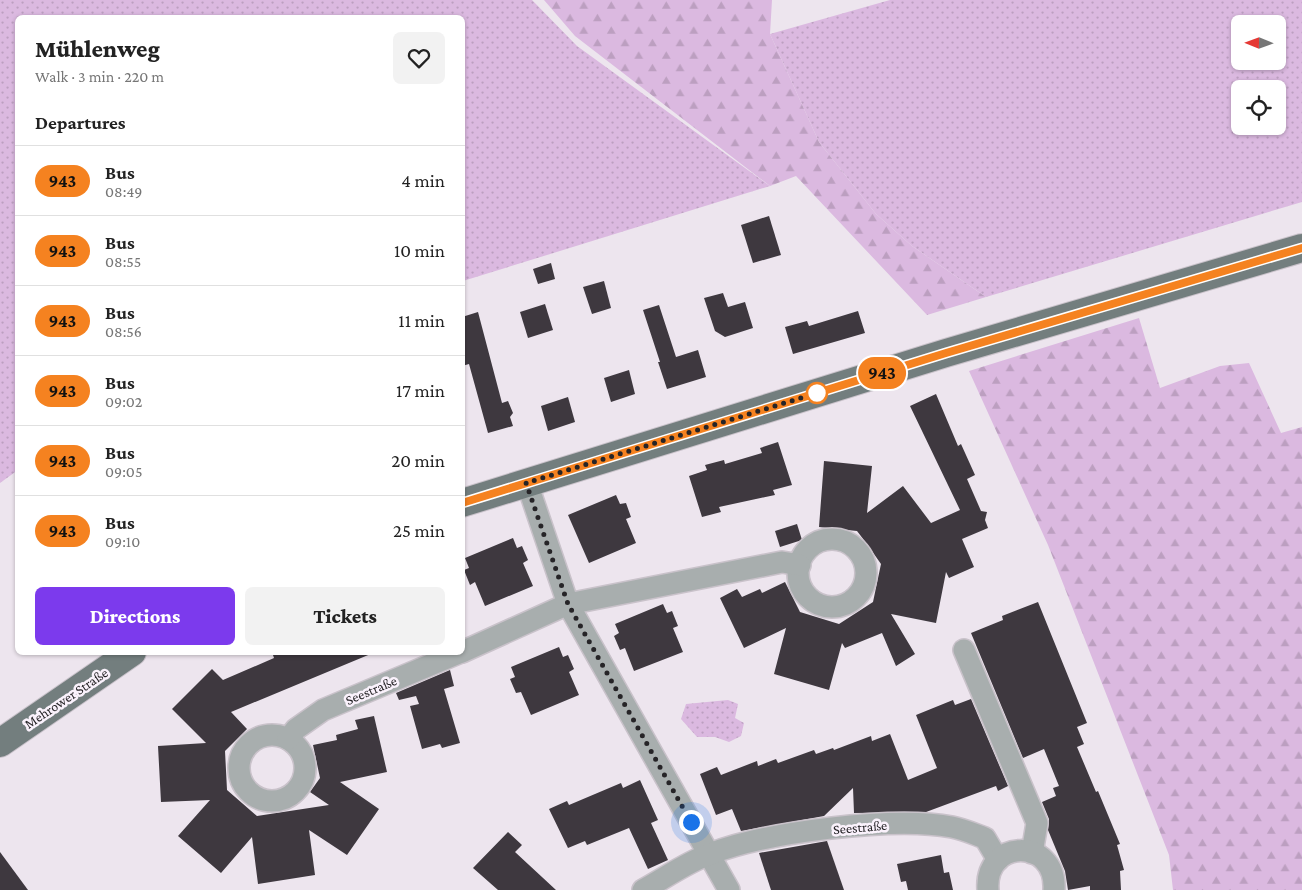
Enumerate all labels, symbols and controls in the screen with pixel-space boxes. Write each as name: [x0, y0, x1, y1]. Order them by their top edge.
north arrow: [1231, 15, 1286, 70]
map controls: [1231, 15, 1286, 135]
button: heart: [393, 32, 445, 84]
text: Mühlenweg: [35, 35, 160, 62]
text: Walk · 3 min · 220 m: [35, 68, 164, 85]
button: locate: [1231, 80, 1286, 135]
text: Departures: [35, 112, 126, 133]
text: Bus: [105, 162, 135, 183]
text: 4 min: [401, 170, 445, 191]
text: 943: [49, 171, 76, 191]
text: 08:49: [105, 183, 142, 200]
text: Bus: [105, 232, 135, 253]
text: 10 min: [394, 240, 445, 261]
text: 943: [49, 241, 76, 261]
text: 08:55: [105, 253, 141, 270]
text: Bus: [105, 302, 135, 323]
text: 11 min: [398, 310, 445, 331]
text: 943: [49, 311, 76, 331]
text: 08:56: [105, 323, 142, 340]
line badge: 943: [853, 357, 911, 389]
text: 943: [868, 363, 896, 383]
text: Bus: [105, 372, 135, 393]
text: 17 min: [396, 380, 445, 401]
text: 943: [49, 381, 76, 401]
unlabelled marker: [806, 382, 828, 404]
text: 09:02: [105, 393, 142, 410]
text: Bus: [105, 442, 135, 463]
text: 20 min: [391, 450, 445, 471]
text: 943: [49, 451, 76, 471]
text: 09:05: [105, 463, 142, 480]
text: Bus: [105, 512, 135, 533]
text: 25 min: [393, 520, 445, 541]
text: 943: [49, 521, 76, 541]
text: 09:10: [105, 533, 140, 550]
button: Directions: [35, 587, 235, 645]
button: Tickets: [245, 587, 445, 645]
street label: Mehrower Straße: [21, 664, 111, 732]
street label: Seestraße: [343, 672, 399, 708]
your location: [679, 810, 704, 835]
street label: Seestraße: [832, 817, 888, 837]

